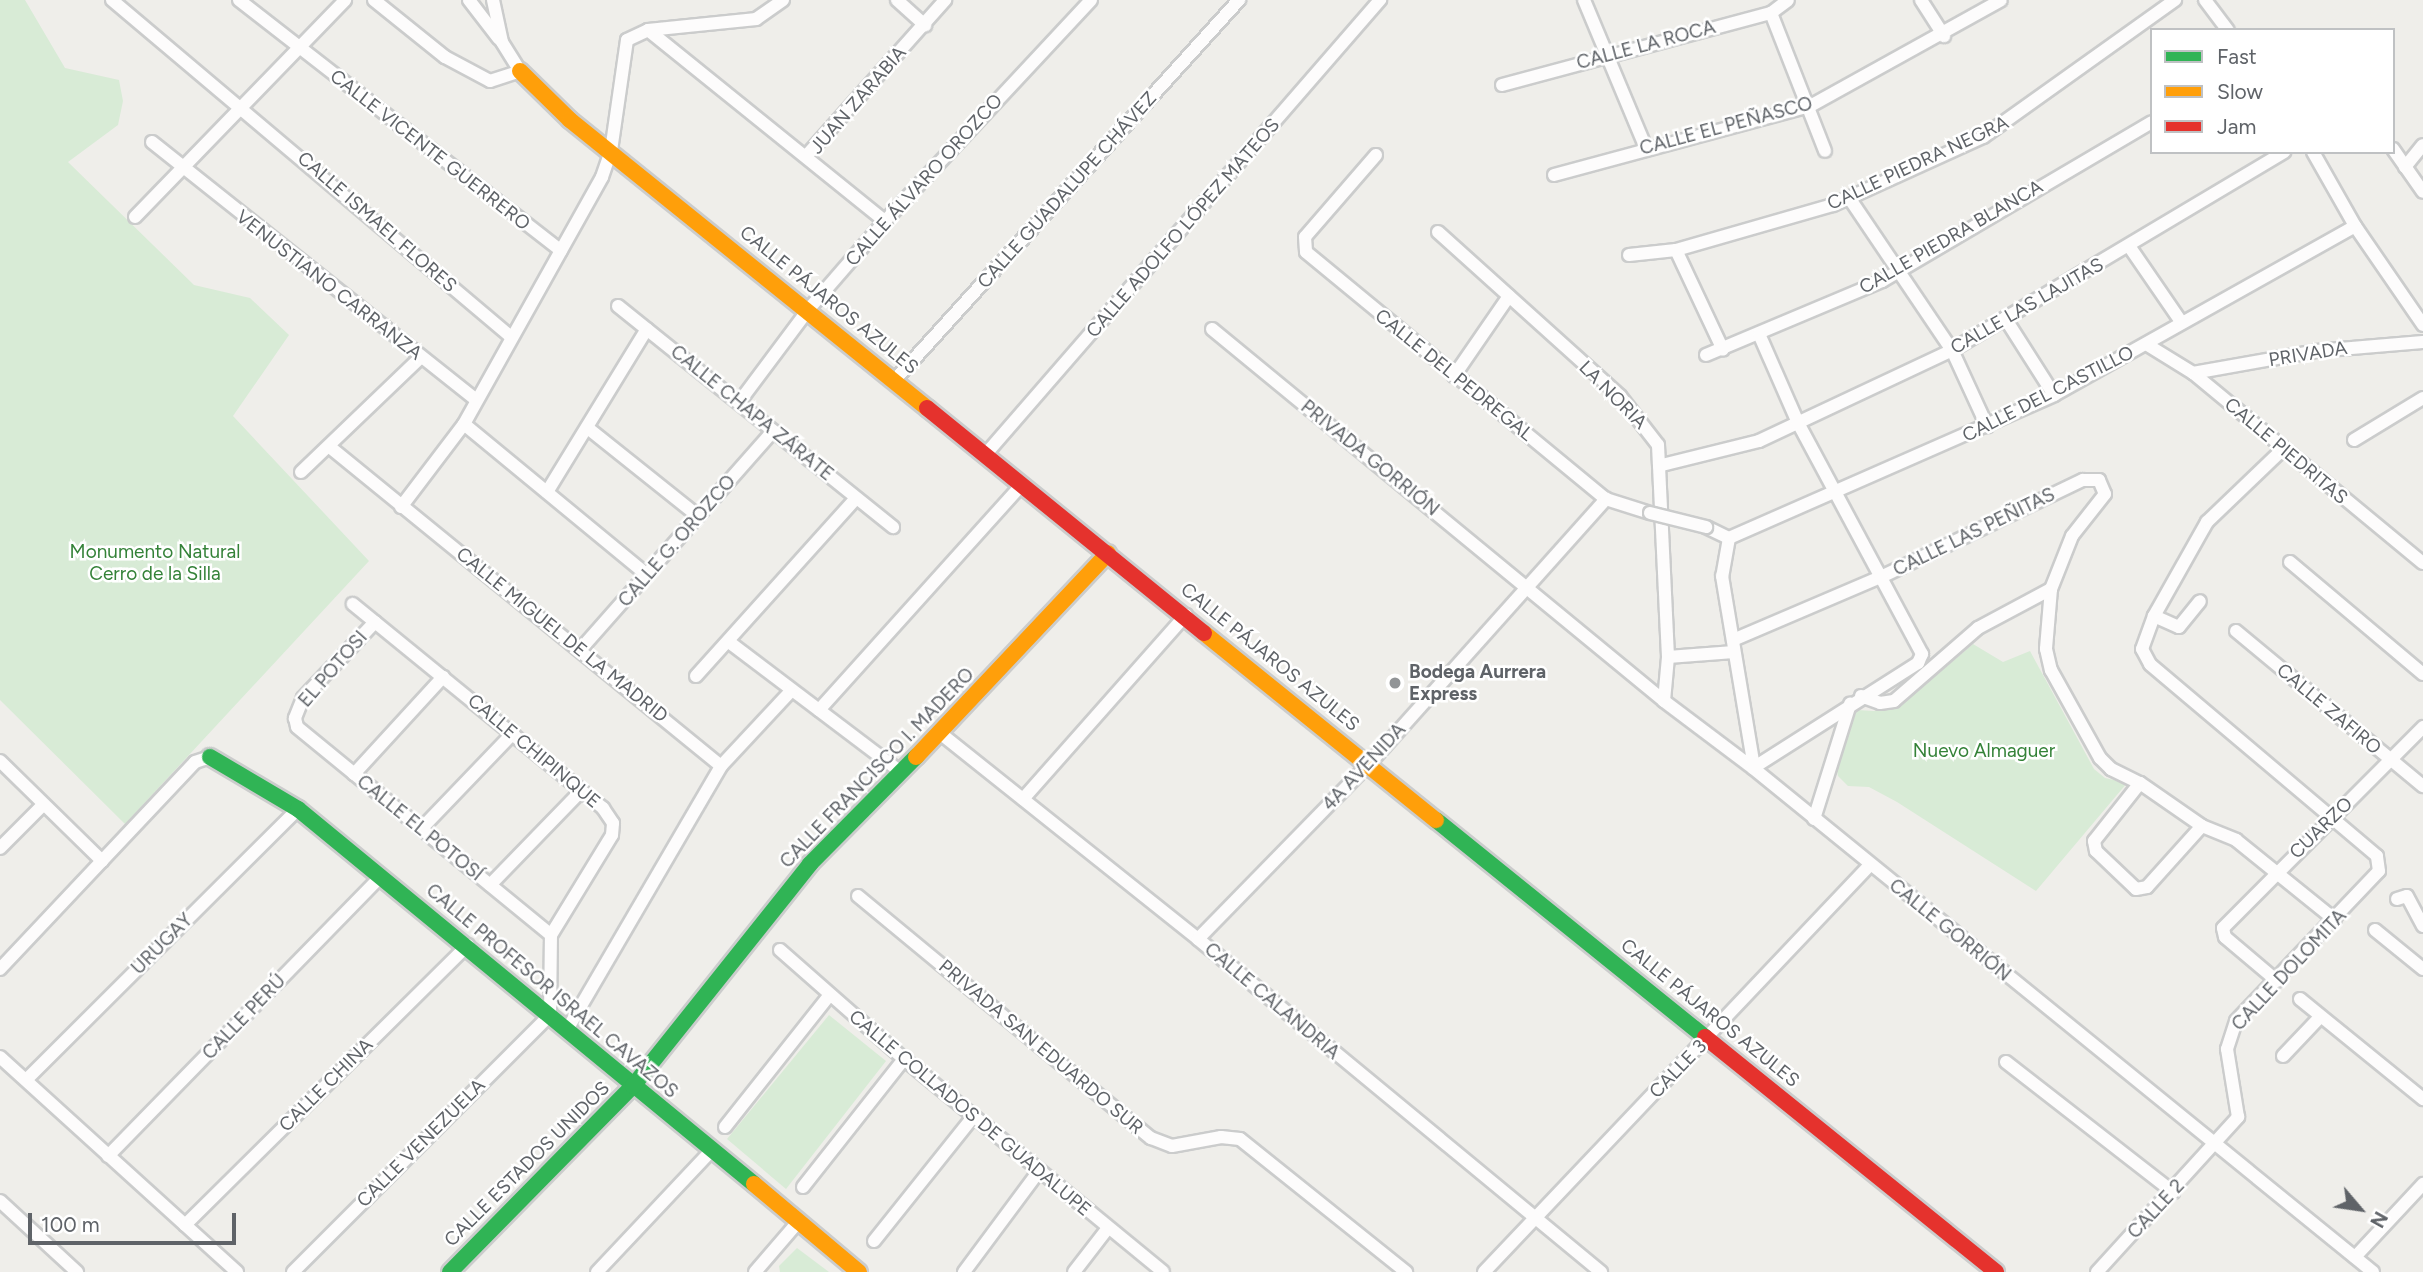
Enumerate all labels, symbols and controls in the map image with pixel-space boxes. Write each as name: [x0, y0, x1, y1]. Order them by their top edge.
street label: CALLE LA ROCA: [1574, 15, 1718, 75]
legend: [2150, 28, 2395, 154]
street label: JUAN ZARABIA: [805, 42, 911, 158]
text: Fast: [2217, 44, 2257, 69]
street label: CALLE VICENTE GUERRERO: [325, 65, 535, 235]
text: Slow: [2217, 79, 2263, 104]
street label: CALLE GUADALUPE CHÁVEZ: [973, 87, 1161, 293]
street label: CALLE ÁLVARO OROZCO: [841, 89, 1007, 271]
street label: CALLE EL PEÑASCO: [1637, 92, 1815, 160]
street label: CALLE PIEDRA NEGRA: [1824, 111, 2012, 215]
street label: CALLE ADOLFO LÓPEZ MATEOS: [1082, 114, 1284, 342]
text: Jam: [2217, 114, 2256, 139]
street label: CALLE ISMAEL FLORES: [293, 147, 461, 297]
street label: CALLE PIEDRA BLANCA: [1855, 175, 2047, 299]
street label: VENUSTIANO CARRANZA: [231, 205, 427, 365]
street label: CALLE PÁJAROS AZULES: [735, 221, 923, 379]
street label: CALLE LAS LAJITAS: [1946, 253, 2108, 359]
street label: CALLE DEL PEDREGAL: [1370, 304, 1538, 446]
street label: PRIVADA: [2267, 337, 2349, 371]
street label: CALLE CHAPA ZÁRATE: [666, 340, 838, 486]
street label: CALLE DEL CASTILLO: [1959, 341, 2137, 447]
street label: LA NORIA: [1574, 356, 1652, 434]
street label: CALLE PIEDRITAS: [2220, 393, 2352, 509]
street label: PRIVADA GORRIÓN: [1296, 395, 1444, 521]
street label: CALLE G. OROZCO: [613, 470, 741, 612]
street label: CALLE LAS PEÑITAS: [1889, 483, 2059, 581]
park label: Monumento Natural Cerro de la Silla: [70, 541, 240, 585]
street label: CALLE MIGUEL DE LA MADRID: [452, 543, 672, 727]
street label: CALLE PÁJAROS AZULES: [1176, 578, 1364, 736]
street label: EL POTOSI: [294, 626, 372, 712]
street label: CALLE ZAFIRO: [2272, 659, 2386, 759]
place label: Bodega Aurrera Express: [1409, 661, 1546, 705]
street label: CALLE FRANCISCO I. MADERO: [775, 663, 979, 873]
marker: Bodega Aurrera Express: [1387, 675, 1403, 691]
street label: CALLE CHIPINQUE: [463, 689, 605, 813]
street label: 4A AVENIDA: [1318, 718, 1410, 816]
park label: Nuevo Almaguer: [1913, 740, 2055, 762]
street label: CALLE EL POTOSÍ: [352, 770, 488, 886]
street label: CUARZO: [2285, 792, 2357, 864]
street label: CALLE GORRIÓN: [1885, 874, 2015, 986]
street label: CALLE PROFESOR ISRAEL CAVAZOS: [422, 879, 682, 1103]
street label: CALLE DOLOMITA: [2227, 905, 2351, 1035]
street label: URUGAY: [127, 909, 197, 979]
street label: CALLE PÁJAROS AZULES: [1616, 934, 1804, 1092]
street label: CALLE CALANDRIA: [1200, 938, 1344, 1064]
street label: PRIVADA SAN EDUARDO SUR: [934, 955, 1148, 1139]
street label: CALLE PERÚ: [198, 970, 290, 1064]
street label: CALLE COLLADOS DE GUADALUPE: [844, 1005, 1096, 1221]
street label: CALLE CHINA: [274, 1033, 378, 1137]
street label: CALLE 3: [1645, 1035, 1711, 1103]
street label: CALLE VENEZUELA: [352, 1074, 490, 1212]
street label: CALLE ESTADOS UNIDOS: [440, 1077, 614, 1251]
north arrow: [2325, 1174, 2395, 1244]
street label: CALLE 2: [2123, 1175, 2189, 1243]
scale bar: [32, 1198, 240, 1242]
text: N: [2365, 1207, 2392, 1231]
text: 100 m: [41, 1212, 100, 1237]

